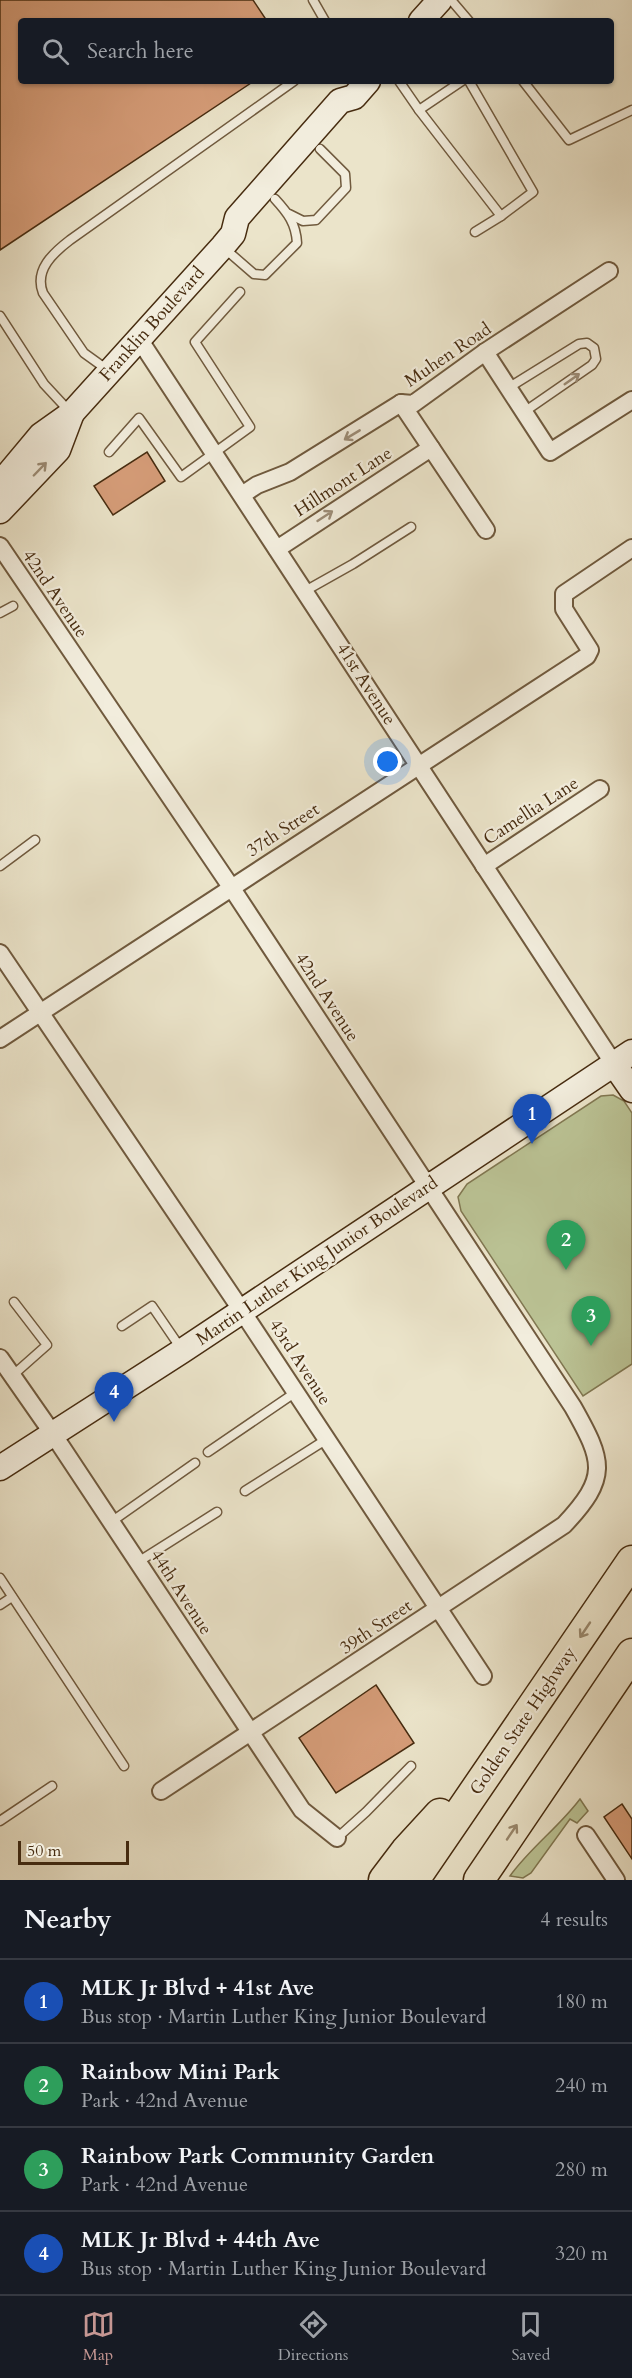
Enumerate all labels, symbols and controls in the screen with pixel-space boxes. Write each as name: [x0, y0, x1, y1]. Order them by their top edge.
search box: [18, 18, 614, 84]
icon: search: [39, 35, 72, 68]
text: Search here: [87, 36, 194, 66]
street label: Franklin Boulevard: [94, 261, 211, 387]
street label: Muhen Road: [400, 317, 497, 393]
one-way arrow: [563, 373, 580, 385]
one-way arrow: [344, 429, 361, 441]
street label: Hillmont Lane: [289, 441, 397, 523]
one-way arrow: [33, 461, 48, 476]
one-way arrow: [316, 510, 333, 522]
street label: 42nd Avenue: [16, 545, 94, 643]
street label: 41st Avenue: [330, 638, 402, 730]
your location: [373, 747, 402, 776]
street label: Camellia Lane: [479, 771, 583, 851]
street label: 37th Street: [242, 797, 325, 863]
street label: 42nd Avenue: [289, 948, 365, 1046]
pin: 1: [512, 1094, 552, 1144]
street label: Martin Luther King Junior Boulevard: [191, 1170, 443, 1352]
pin: 2: [546, 1220, 586, 1270]
pin: 3: [572, 1296, 610, 1346]
street label: 43rd Avenue: [263, 1314, 337, 1410]
pin: 4: [94, 1372, 134, 1422]
street label: 44th Avenue: [144, 1544, 218, 1640]
street label: 39th Street: [335, 1593, 417, 1660]
one-way arrow: [579, 1621, 591, 1638]
street label: Golden State Highway: [464, 1641, 582, 1800]
one-way arrow: [506, 1824, 518, 1840]
scale bar: [18, 1838, 129, 1866]
text: 50 m: [27, 1840, 61, 1862]
text: Nearby: [24, 1902, 112, 1937]
text: 4 results: [540, 1906, 608, 1933]
text: MLK Jr Blvd + 41st Ave: [81, 1973, 314, 2003]
text: 1: [38, 1988, 49, 2015]
text: 180 m: [555, 1988, 608, 2015]
text: Bus stop · Martin Luther King Junior Boulevard: [81, 2003, 486, 2030]
text: Rainbow Mini Park: [81, 2057, 280, 2087]
text: 2: [38, 2072, 49, 2099]
text: 240 m: [555, 2072, 608, 2099]
text: Park · 42nd Avenue: [81, 2087, 248, 2114]
text: Rainbow Park Community Garden: [81, 2141, 434, 2171]
text: 3: [38, 2156, 49, 2183]
text: 280 m: [555, 2156, 608, 2183]
text: Park · 42nd Avenue: [81, 2171, 248, 2198]
text: MLK Jr Blvd + 44th Ave: [81, 2225, 320, 2255]
text: 4: [38, 2240, 49, 2267]
text: 320 m: [555, 2240, 608, 2267]
text: Bus stop · Martin Luther King Junior Boulevard: [81, 2255, 486, 2282]
tab: Map: [82, 2308, 115, 2366]
tab: Directions: [278, 2308, 348, 2366]
tab: Saved: [512, 2308, 550, 2366]

